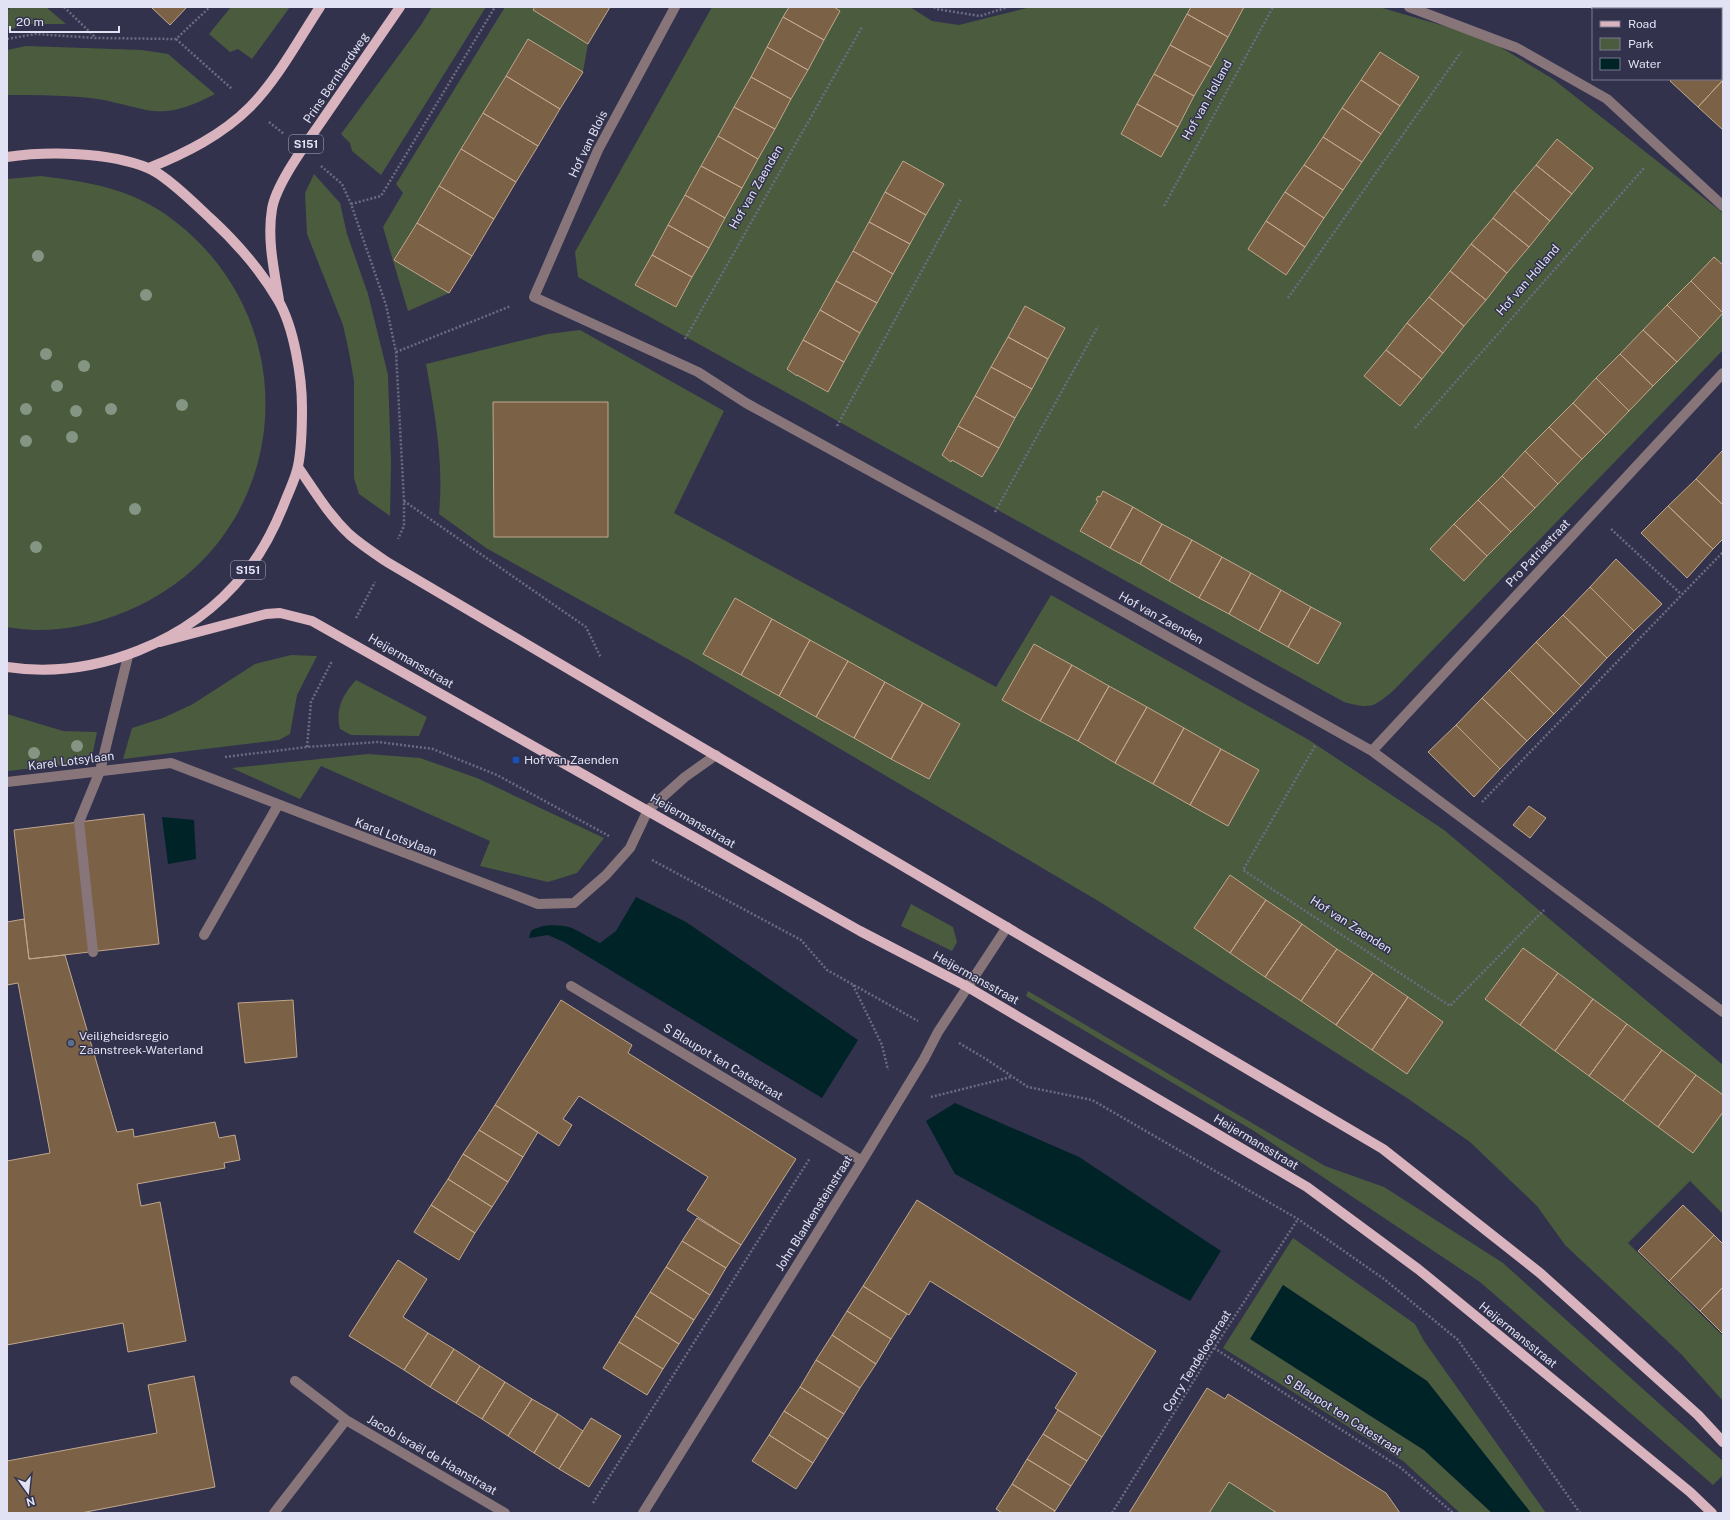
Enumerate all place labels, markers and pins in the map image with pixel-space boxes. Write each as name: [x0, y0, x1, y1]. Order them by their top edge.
place label: Hof van Zaenden: [524, 753, 619, 767]
marker: Hof van Zaenden: [511, 755, 521, 765]
place label: Veiligheidsregio Zaanstreek-Waterland: [79, 1029, 203, 1057]
marker: Veiligheidsregio Zaanstreek-Waterland: [66, 1038, 76, 1048]

